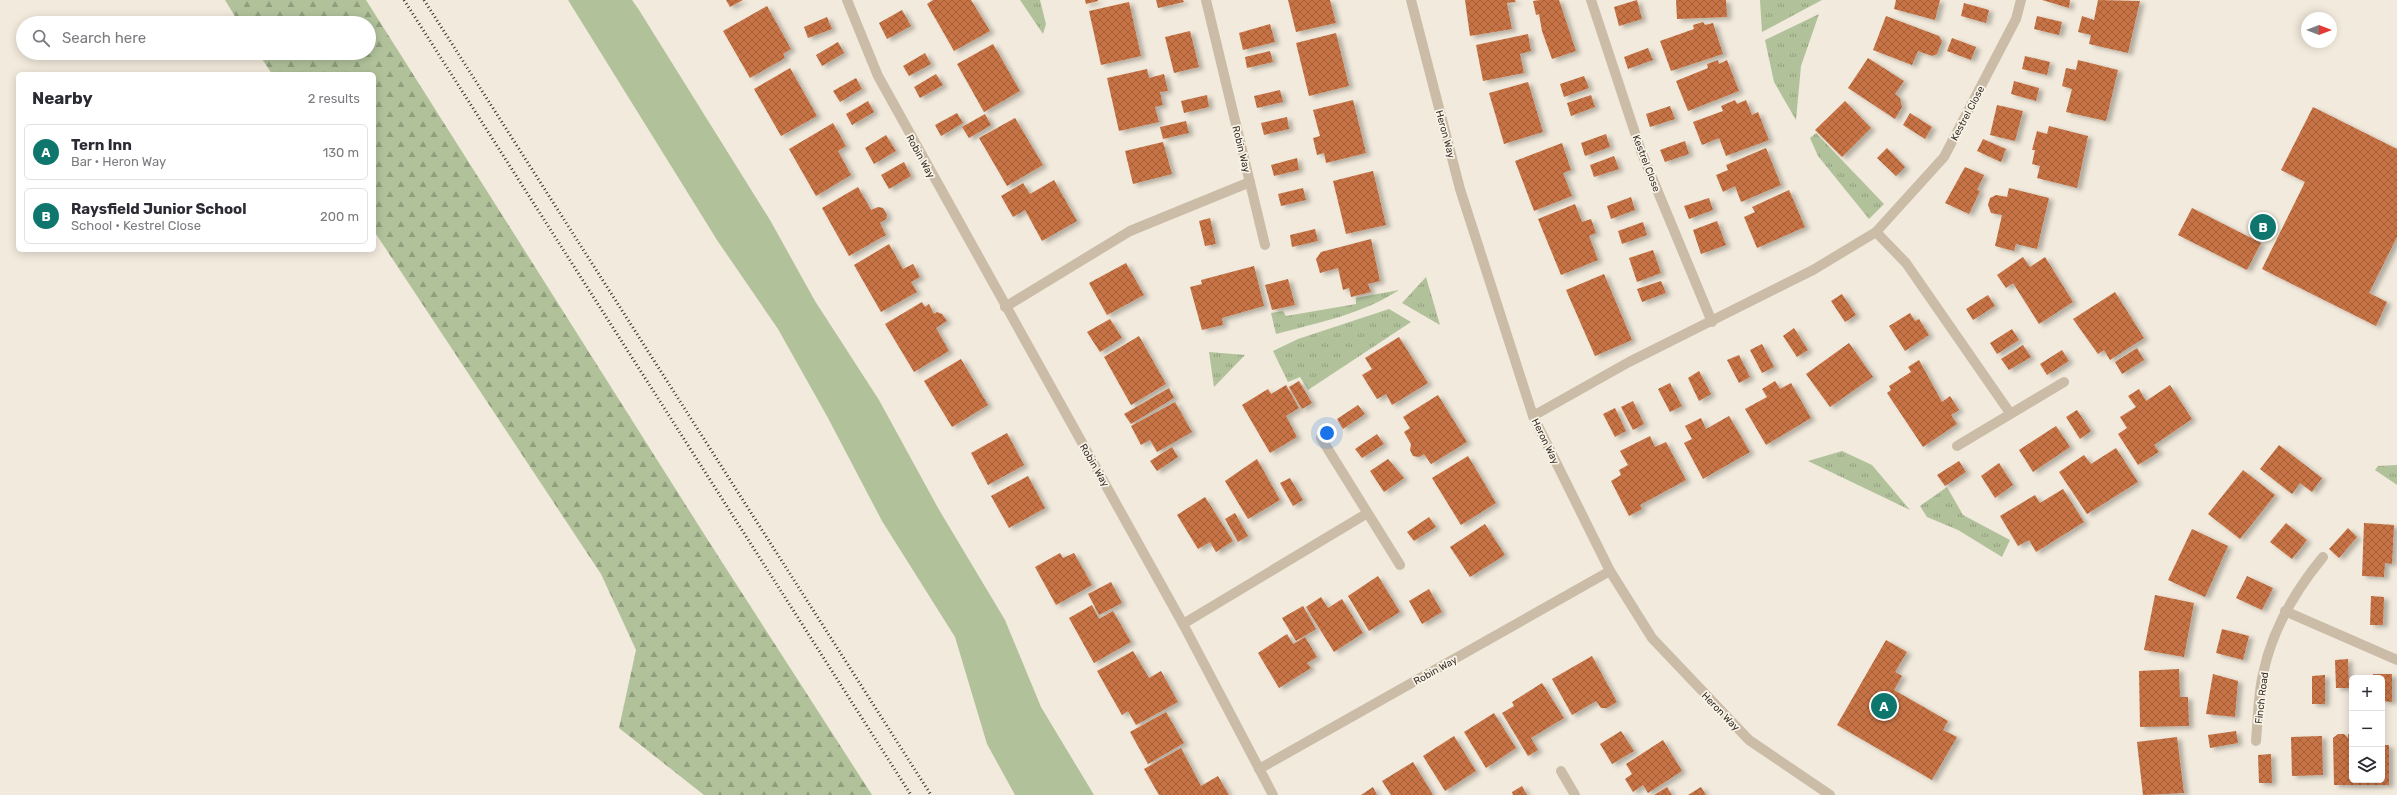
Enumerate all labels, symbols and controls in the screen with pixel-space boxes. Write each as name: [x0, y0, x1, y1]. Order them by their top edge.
north arrow: [2301, 12, 2337, 48]
search box: [16, 16, 376, 60]
icon: search: [30, 27, 52, 49]
text: Search here: [62, 29, 146, 47]
street label: Kestrel Close: [1948, 84, 1987, 143]
text: Nearby: [32, 88, 93, 108]
text: 2 results: [308, 91, 360, 106]
street label: Heron Way: [1433, 109, 1457, 160]
street label: Robin Way: [1229, 125, 1253, 174]
street label: Robin Way: [903, 133, 937, 181]
street label: Kestrel Close: [1630, 133, 1663, 194]
text: Tern Inn: [71, 136, 132, 154]
text: A: [41, 145, 51, 160]
text: 130 m: [323, 145, 359, 160]
text: Bar · Heron Way: [71, 154, 166, 169]
text: Raysfield Junior School: [71, 200, 247, 218]
text: B: [41, 209, 51, 224]
text: 200 m: [320, 209, 359, 224]
pin: B: [2250, 212, 2276, 242]
text: School · Kestrel Close: [71, 218, 201, 233]
street label: Heron Way: [1529, 417, 1561, 467]
your location: [1317, 423, 1337, 443]
street label: Robin Way: [1077, 442, 1111, 490]
street label: Robin Way: [1412, 654, 1460, 688]
street label: Finch Road: [2253, 671, 2271, 725]
map controls: [2349, 675, 2385, 783]
button: +: [2349, 675, 2385, 711]
street label: Heron Way: [1699, 690, 1742, 734]
pin: A: [1871, 691, 1897, 721]
button: −: [2349, 711, 2385, 747]
button: layers: [2349, 747, 2385, 783]

